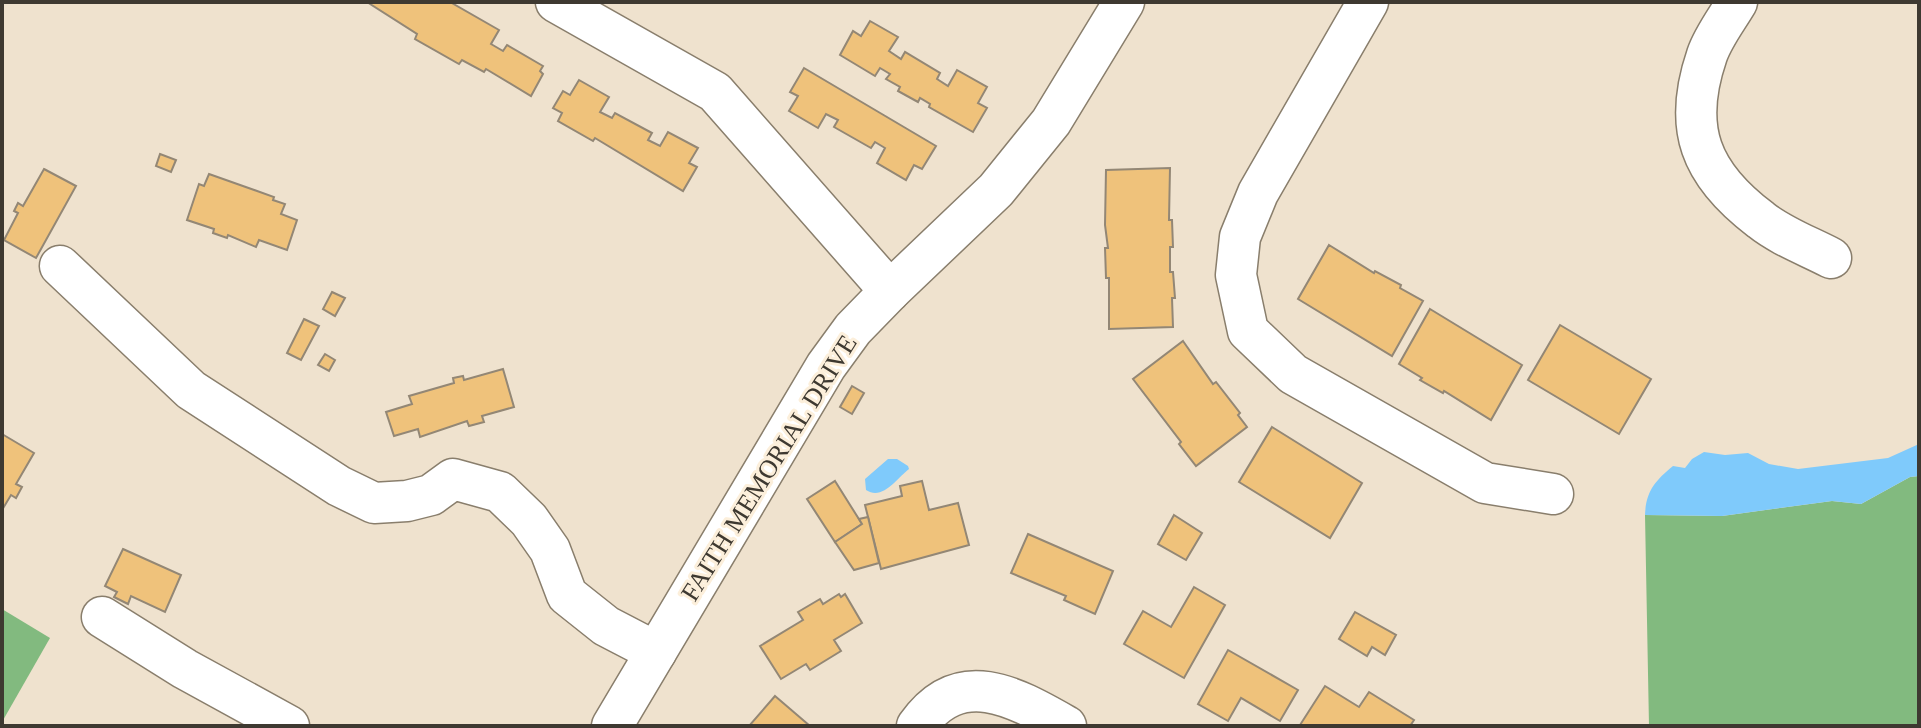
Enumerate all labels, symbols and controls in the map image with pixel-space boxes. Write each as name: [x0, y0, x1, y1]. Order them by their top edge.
street label: FAITH MEMORIAL DRIVE: [675, 330, 863, 606]

